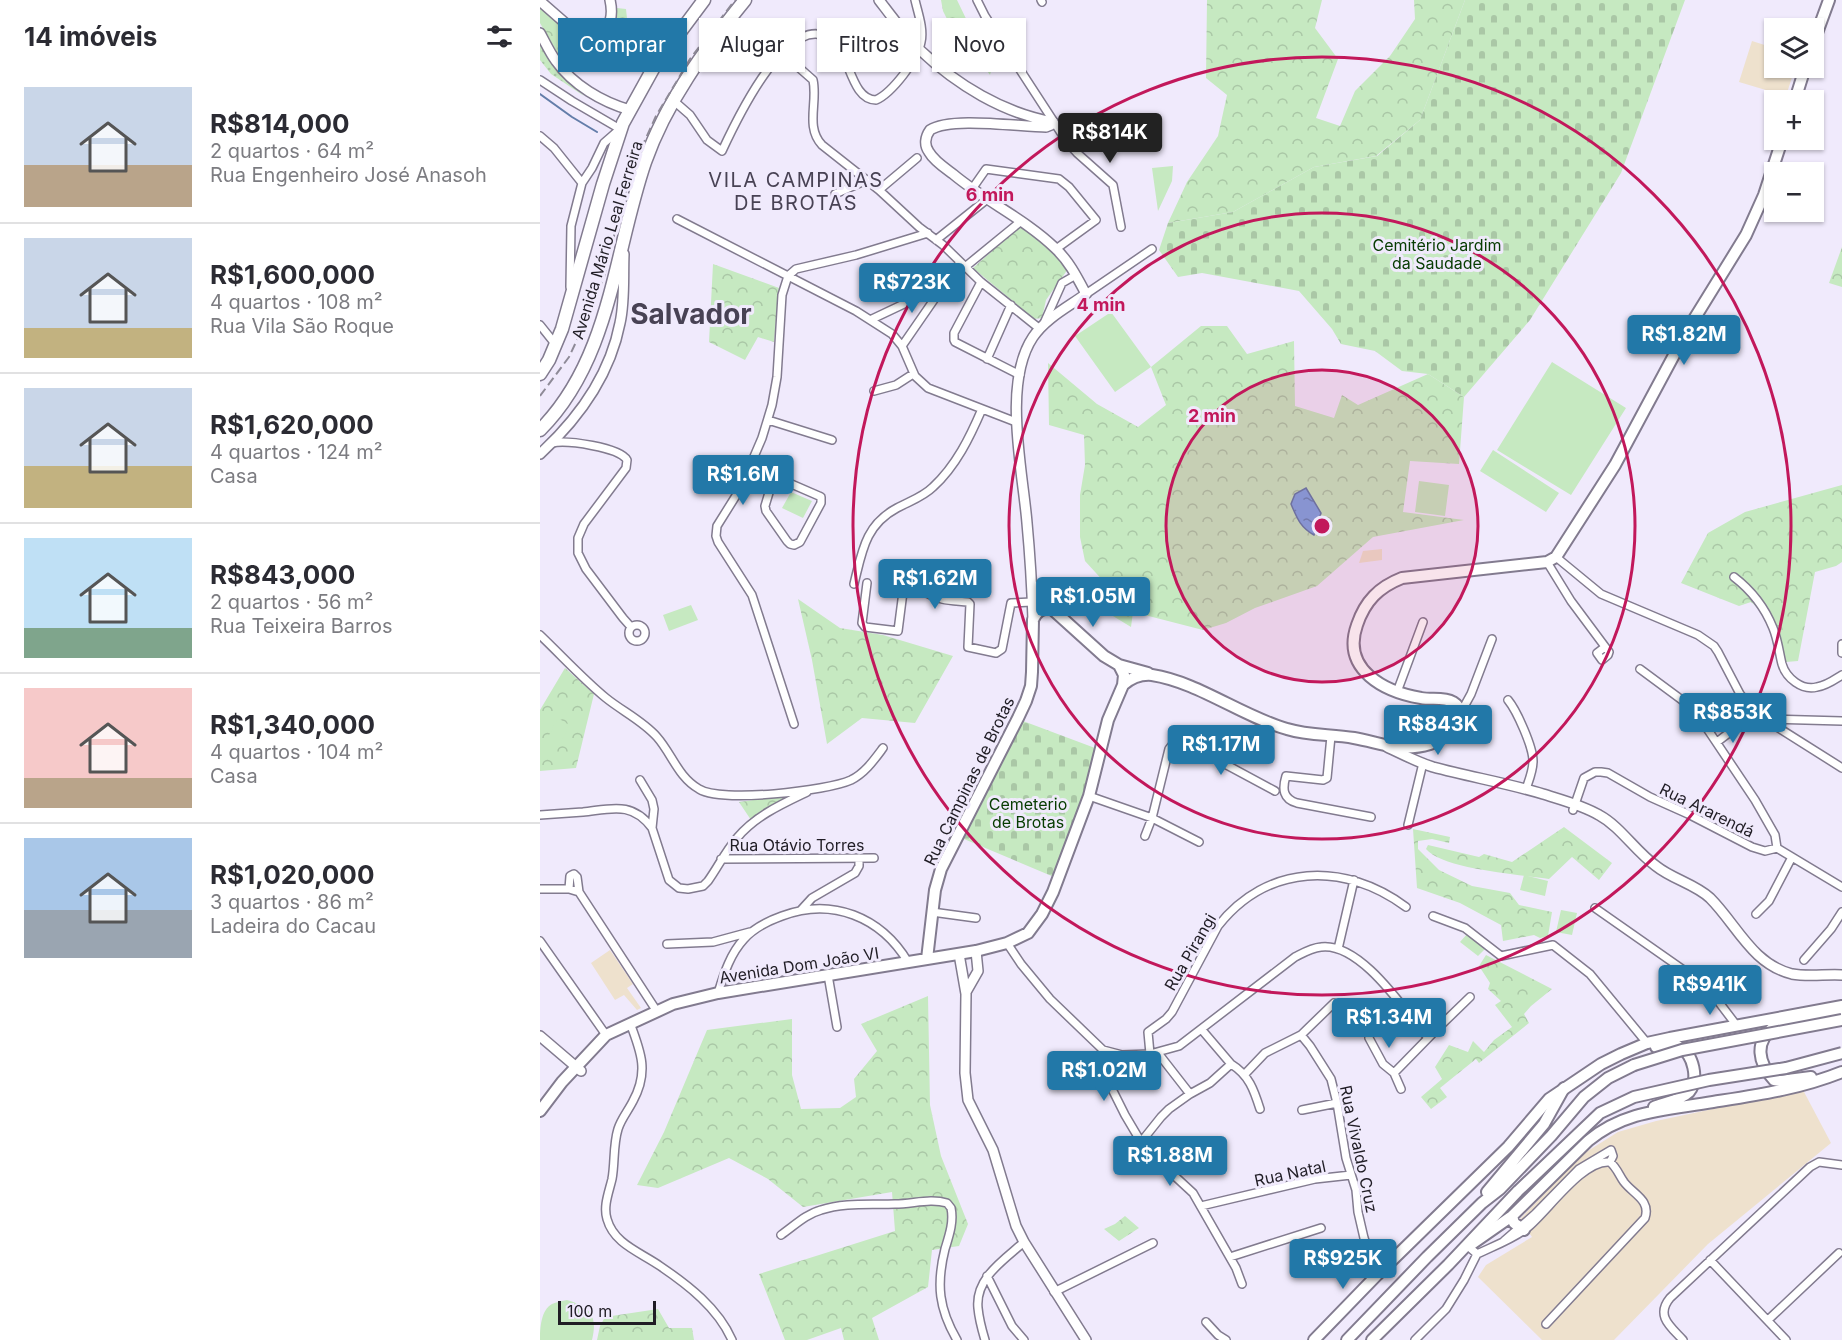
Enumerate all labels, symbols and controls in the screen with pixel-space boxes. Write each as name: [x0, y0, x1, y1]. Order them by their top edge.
chip: Comprar: [558, 18, 687, 72]
chip: Alugar: [699, 18, 805, 72]
chip: Filtros: [817, 18, 920, 72]
chip: Novo: [932, 18, 1026, 72]
map controls: [1764, 18, 1824, 222]
button: layers: [1764, 18, 1824, 78]
icon: filters: [483, 20, 516, 53]
text: 14 imóveis: [24, 21, 157, 52]
button: +: [1764, 90, 1824, 150]
text: R$814,000: [210, 108, 349, 139]
icon: home: [72, 111, 144, 183]
pin: R$814K: [1061, 113, 1159, 164]
text: R$814K: [1072, 120, 1148, 144]
street label: Avenida Mário Leal Ferreira: [567, 138, 647, 342]
text: 2 quartos · 64 m²: [210, 139, 374, 163]
button: −: [1764, 162, 1824, 222]
text: Rua Engenheiro José Anasoh: [210, 163, 487, 187]
district label: VILA CAMPINAS DE BROTAS: [708, 168, 884, 215]
text: 6 min: [966, 184, 1014, 205]
park label: Cemitério Jardim da Saudade: [1372, 235, 1502, 273]
text: R$1,600,000: [210, 259, 375, 290]
icon: home: [72, 262, 144, 334]
pin: R$723K: [863, 263, 961, 314]
text: R$723K: [873, 270, 951, 294]
text: 4 quartos · 108 m²: [210, 290, 383, 314]
text: 4 min: [1077, 294, 1125, 315]
district label: Salvador: [630, 297, 752, 331]
text: Rua Vila São Roque: [210, 314, 394, 338]
pin: R$1.82M: [1629, 315, 1739, 366]
text: R$1.82M: [1641, 322, 1727, 346]
text: 2 min: [1188, 405, 1236, 426]
text: R$1,620,000: [210, 409, 374, 440]
icon: home: [72, 412, 144, 484]
text: 4 quartos · 124 m²: [210, 440, 383, 464]
pin: R$1.6M: [694, 455, 792, 506]
text: R$1.6M: [707, 462, 779, 486]
text: Casa: [210, 464, 258, 488]
centre of rings: [1312, 516, 1332, 536]
text: R$843,000: [210, 559, 355, 590]
pin: R$1.62M: [880, 559, 990, 610]
icon: home: [72, 562, 144, 634]
text: R$1.62M: [892, 566, 978, 590]
pin: R$1.05M: [1038, 577, 1148, 628]
text: R$1.05M: [1050, 584, 1136, 608]
text: 2 quartos · 56 m²: [210, 590, 373, 614]
text: Rua Teixeira Barros: [210, 614, 393, 638]
street label: Rua Campinas de Brotas: [919, 693, 1019, 869]
pin: R$853K: [1684, 693, 1782, 744]
text: R$853K: [1693, 700, 1773, 724]
pin: R$843K: [1389, 705, 1487, 756]
text: R$1,340,000: [210, 709, 375, 740]
icon: home: [72, 712, 144, 784]
text: R$843K: [1398, 712, 1478, 736]
pin: R$1.17M: [1166, 725, 1276, 776]
text: R$1.17M: [1182, 732, 1260, 756]
text: 4 quartos · 104 m²: [210, 740, 383, 764]
text: Casa: [210, 764, 258, 788]
street label: Rua Ararendá: [1657, 779, 1757, 841]
park label: Cemeterio de Brotas: [989, 794, 1067, 832]
street label: Rua Otávio Torres: [730, 835, 864, 855]
text: R$1,020,000: [210, 859, 374, 890]
icon: home: [72, 862, 144, 934]
text: 3 quartos · 86 m²: [210, 890, 374, 914]
street label: Rua Pirangi: [1160, 910, 1220, 994]
text: Ladeira do Cacau: [210, 914, 376, 938]
street label: Avenida Dom João VI: [718, 942, 880, 988]
pin: R$941K: [1661, 965, 1759, 1016]
text: R$941K: [1673, 972, 1748, 996]
pin: R$1.34M: [1334, 998, 1444, 1049]
text: R$1.34M: [1346, 1005, 1432, 1029]
pin: R$1.02M: [1049, 1051, 1159, 1102]
text: R$1.02M: [1061, 1058, 1147, 1082]
street label: Rua Vivaldo Cruz: [1336, 1083, 1382, 1215]
pin: R$1.88M: [1115, 1136, 1225, 1187]
text: R$1.88M: [1127, 1143, 1213, 1167]
street label: Rua Natal: [1252, 1156, 1328, 1190]
pin: R$925K: [1294, 1239, 1392, 1290]
text: R$925K: [1304, 1246, 1382, 1270]
scale bar: [558, 1298, 656, 1326]
text: 100 m: [567, 1301, 612, 1321]

